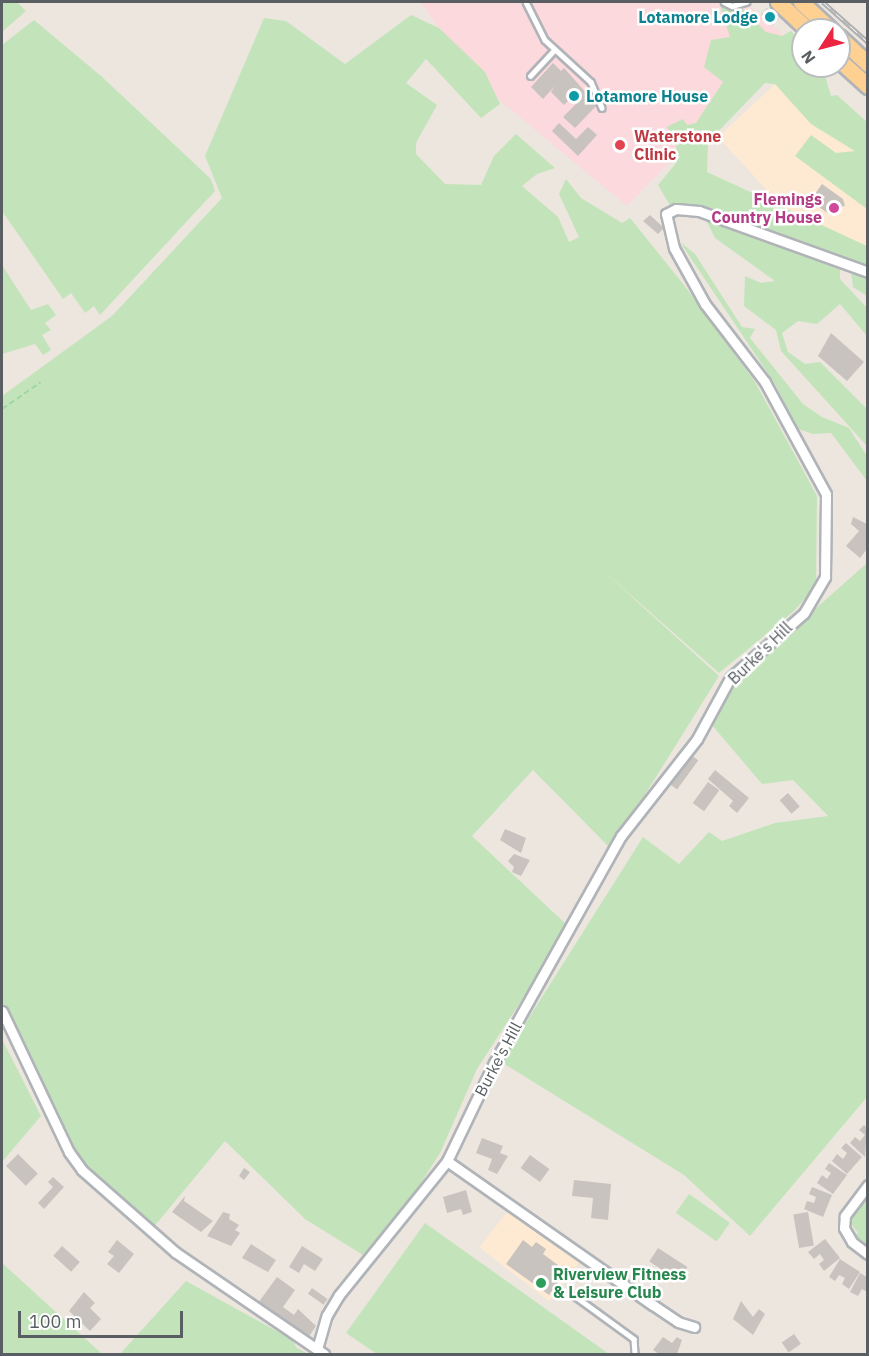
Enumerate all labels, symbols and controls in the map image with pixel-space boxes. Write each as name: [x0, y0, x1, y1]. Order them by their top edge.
place label: Lotamore Lodge: [638, 7, 758, 27]
marker: Lotamore Lodge: [763, 10, 777, 24]
north arrow: [791, 18, 851, 78]
text: N: [797, 47, 820, 68]
place label: Lotamore House: [586, 86, 708, 106]
marker: Lotamore House: [567, 89, 581, 103]
place label: Waterstone Clinic: [634, 126, 721, 164]
marker: Waterstone Clinic: [611, 136, 629, 154]
place label: Flemings Country House: [711, 189, 822, 227]
marker: Flemings Country House: [827, 201, 841, 215]
street label: Burke's Hill: [724, 618, 796, 688]
street label: Burke's Hill: [470, 1019, 526, 1099]
place label: Riverview Fitness & Leisure Club: [553, 1264, 686, 1302]
marker: Riverview Fitness & Leisure Club: [534, 1276, 548, 1290]
scale bar: [21, 1299, 186, 1337]
text: 100 m: [29, 1310, 81, 1333]

